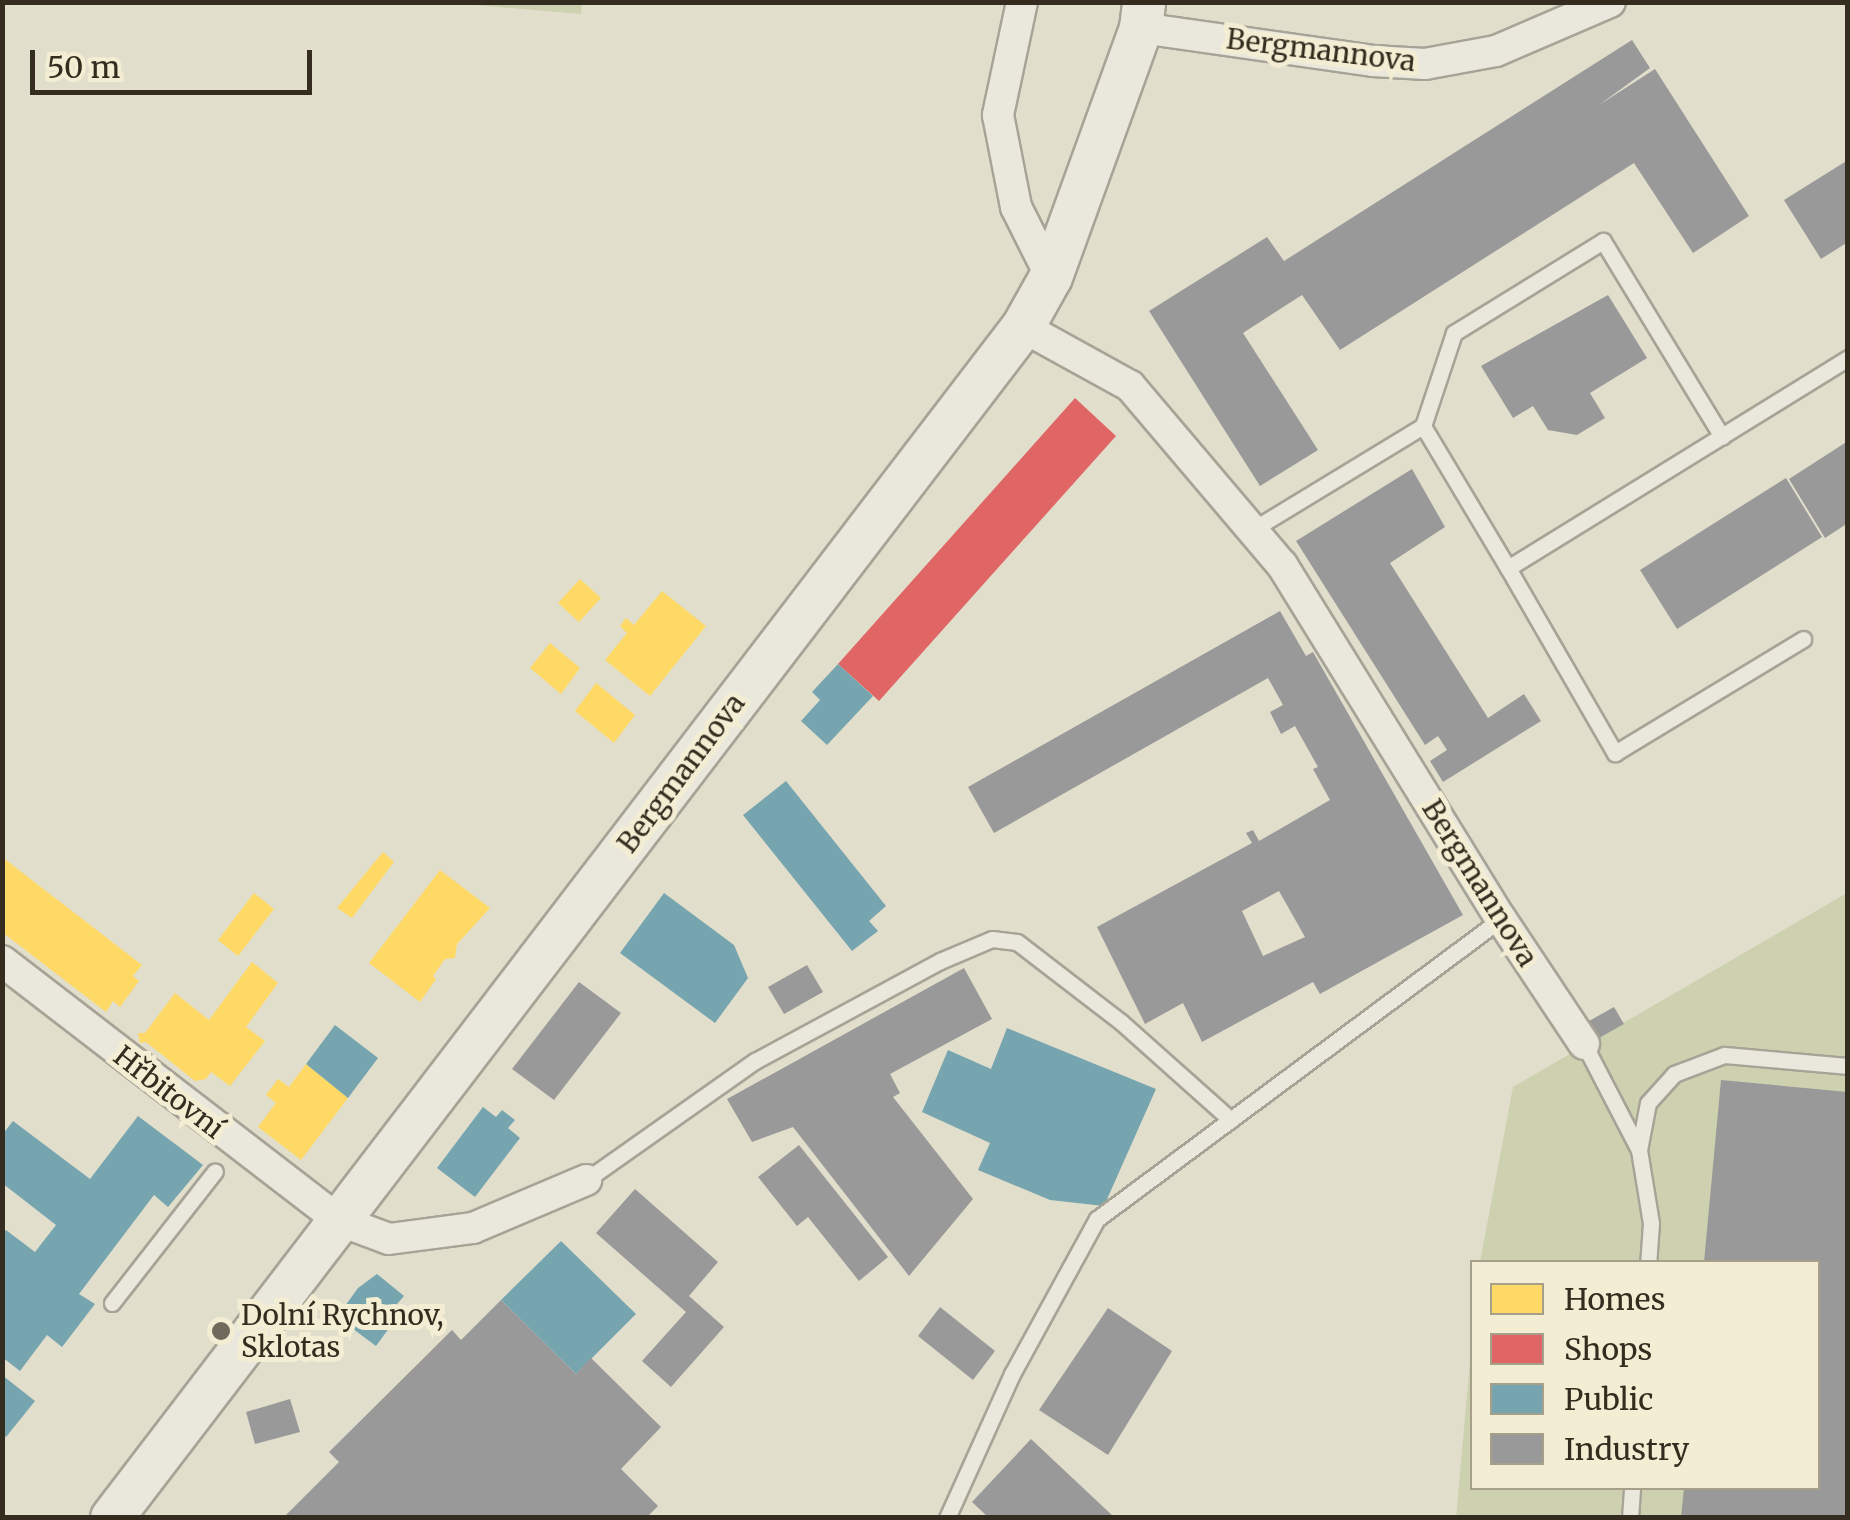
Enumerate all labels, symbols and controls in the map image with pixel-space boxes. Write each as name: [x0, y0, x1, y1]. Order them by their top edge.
street label: Bergmannova: [1224, 22, 1418, 78]
scale bar: [35, 30, 318, 92]
text: 50 m: [47, 48, 120, 86]
street label: Bergmannova: [610, 687, 752, 859]
street label: Bergmannova: [1415, 793, 1545, 973]
street label: Hřbitovní: [107, 1039, 231, 1145]
legend: [1470, 1260, 1820, 1490]
text: Homes: [1564, 1280, 1665, 1318]
place label: Dolní Rychnov, Sklotas: [241, 1298, 444, 1364]
marker: Dolní Rychnov, Sklotas: [210, 1320, 232, 1342]
text: Shops: [1564, 1330, 1652, 1368]
text: Public: [1564, 1380, 1653, 1418]
text: Industry: [1564, 1430, 1689, 1468]

